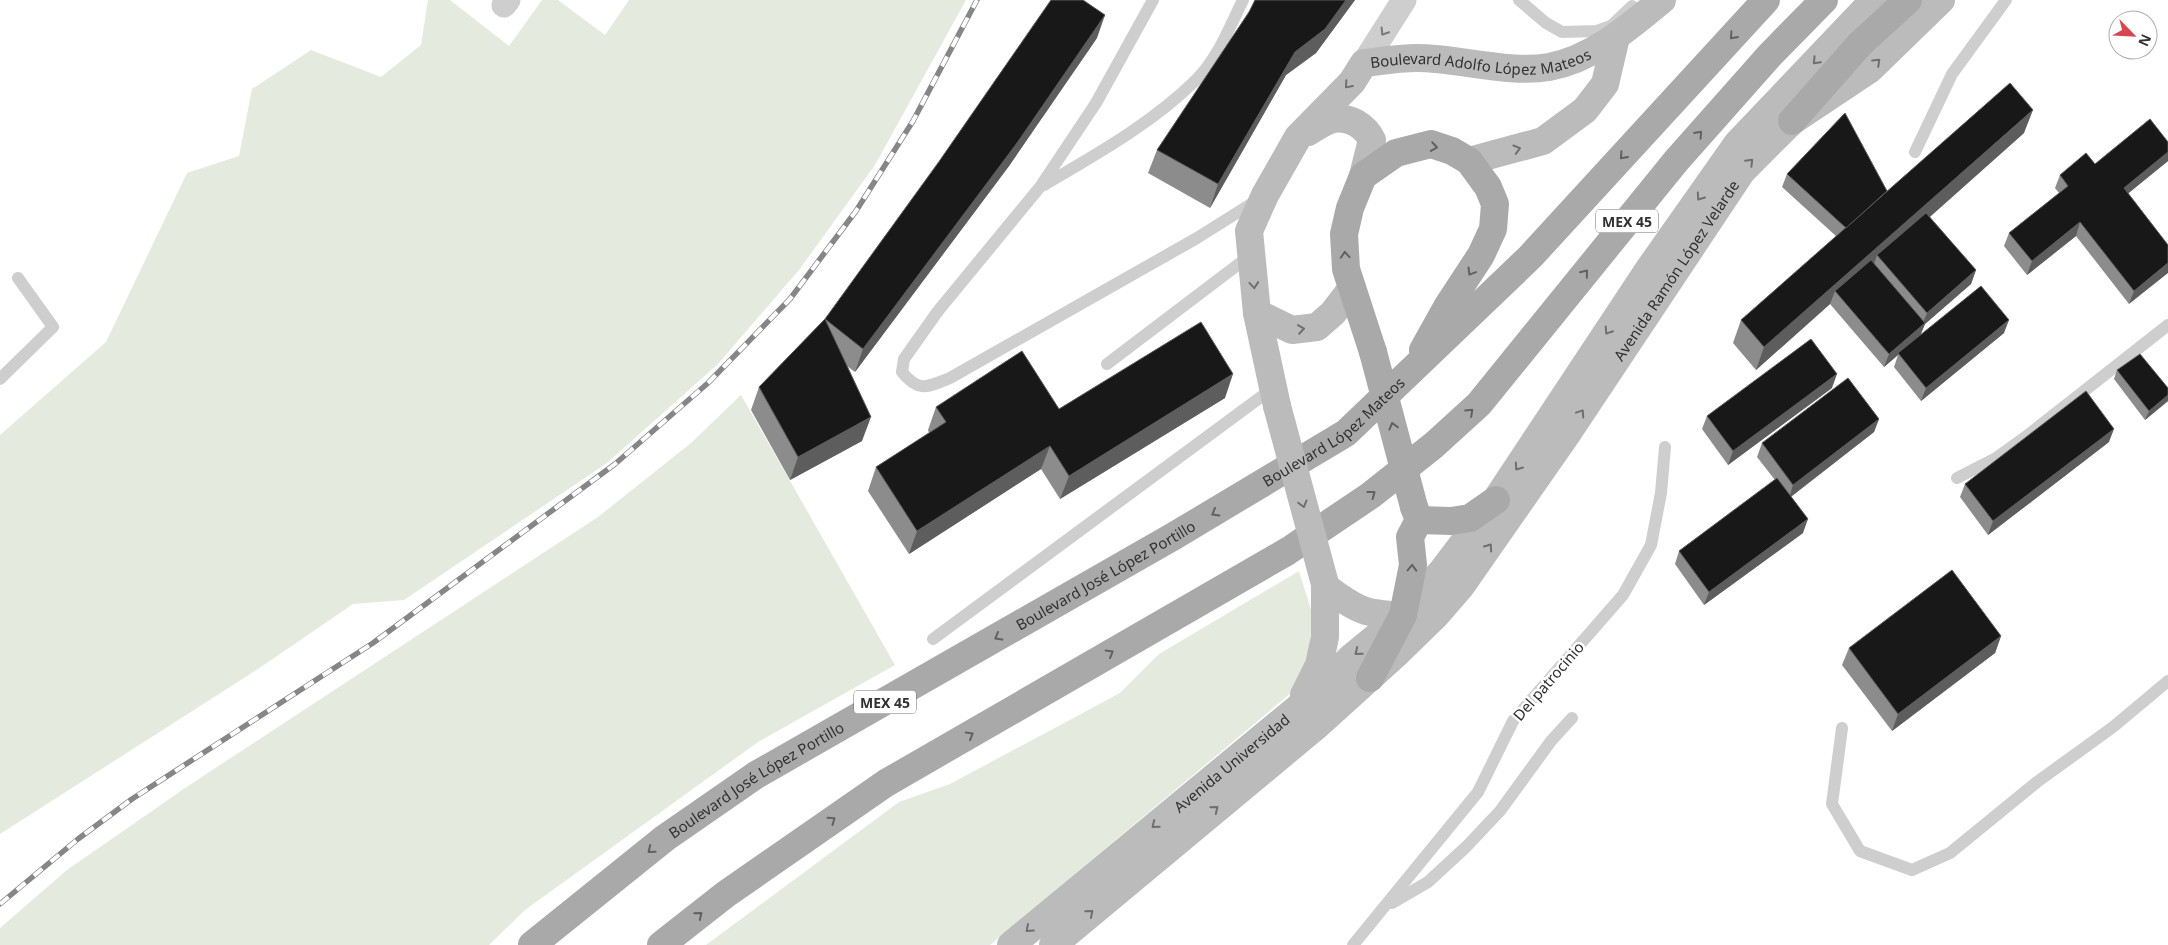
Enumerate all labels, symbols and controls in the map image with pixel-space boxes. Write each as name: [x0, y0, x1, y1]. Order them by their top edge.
north arrow: [2108, 10, 2158, 60]
one-way arrow: [1380, 26, 1390, 35]
one-way arrow: [1730, 30, 1739, 39]
text: N: [2134, 31, 2156, 50]
street label: Boulevard Adolfo López Mateos: [1369, 44, 1594, 79]
one-way arrow: [1813, 55, 1822, 64]
one-way arrow: [1871, 59, 1880, 68]
one-way arrow: [1345, 80, 1354, 89]
one-way arrow: [1693, 131, 1702, 140]
one-way arrow: [1431, 141, 1439, 152]
one-way arrow: [1512, 144, 1520, 154]
one-way arrow: [1620, 150, 1629, 159]
one-way arrow: [1745, 159, 1754, 168]
street label: Avenida Ramón López Velarde: [1609, 176, 1743, 364]
one-way arrow: [1697, 191, 1706, 201]
road number: MEX 45: [1596, 210, 1658, 232]
one-way arrow: [1340, 251, 1351, 259]
one-way arrow: [1467, 267, 1477, 276]
one-way arrow: [1579, 270, 1588, 279]
one-way arrow: [1248, 282, 1259, 290]
one-way arrow: [1298, 324, 1306, 335]
one-way arrow: [1605, 326, 1614, 335]
street label: Boulevard López Mateos: [1259, 372, 1409, 491]
one-way arrow: [1465, 409, 1474, 418]
one-way arrow: [1575, 409, 1584, 419]
one-way arrow: [1388, 422, 1398, 430]
one-way arrow: [1515, 461, 1524, 471]
one-way arrow: [1366, 491, 1376, 500]
one-way arrow: [1298, 500, 1308, 508]
one-way arrow: [1211, 506, 1220, 516]
street label: Boulevard José López Portillo: [1012, 516, 1199, 634]
one-way arrow: [1483, 543, 1492, 552]
one-way arrow: [1407, 564, 1418, 572]
one-way arrow: [994, 631, 1003, 641]
street label: Del patrocinio: [1508, 637, 1588, 725]
one-way arrow: [1355, 646, 1364, 654]
one-way arrow: [1105, 650, 1114, 660]
road number: MEX 45: [854, 690, 916, 714]
street label: Avenida Universidad: [1169, 709, 1294, 817]
street label: Boulevard José López Portillo: [665, 717, 847, 843]
one-way arrow: [964, 731, 973, 741]
one-way arrow: [1209, 807, 1218, 815]
one-way arrow: [826, 817, 836, 826]
one-way arrow: [1151, 820, 1160, 829]
one-way arrow: [647, 844, 656, 853]
one-way arrow: [1085, 910, 1094, 919]
one-way arrow: [694, 911, 703, 920]
one-way arrow: [1026, 923, 1035, 932]

